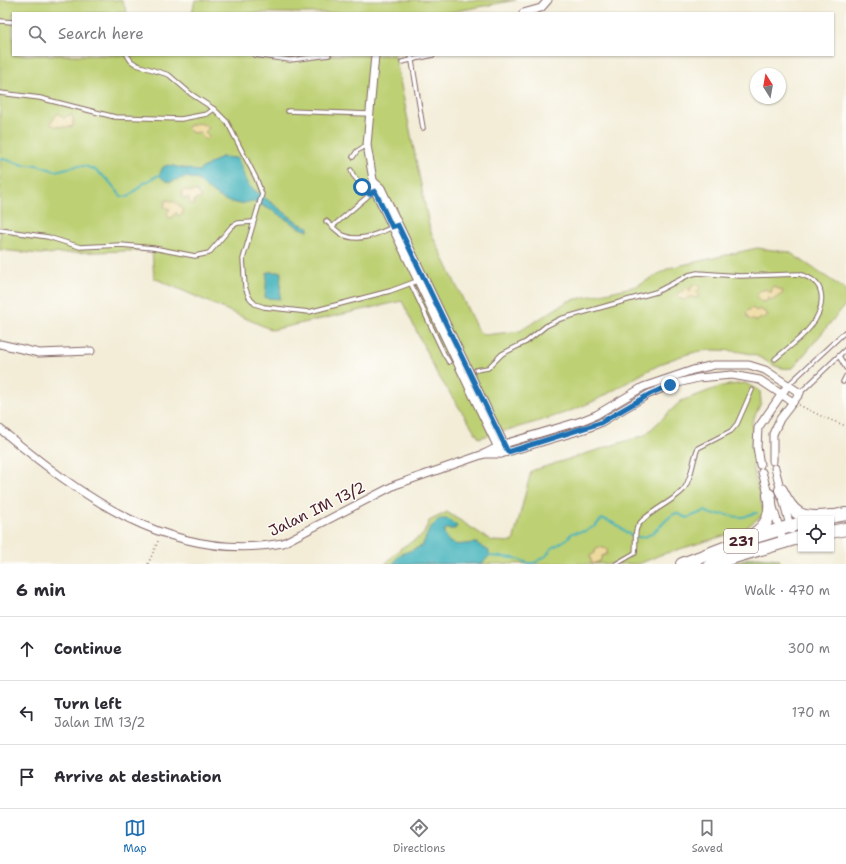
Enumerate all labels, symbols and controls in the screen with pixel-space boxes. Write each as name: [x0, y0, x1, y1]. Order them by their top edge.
search box: [12, 12, 834, 56]
icon: search: [26, 23, 48, 45]
text: Search here: [58, 24, 144, 44]
north arrow: [750, 68, 786, 104]
route start: [353, 178, 371, 196]
route end: [661, 376, 679, 394]
street label: Jalan IM 13/2: [265, 477, 369, 541]
map controls: [798, 516, 834, 552]
button: locate: [798, 516, 834, 552]
road number: 231: [724, 529, 758, 553]
text: 6 min: [16, 579, 66, 601]
text: Walk · 470 m: [744, 582, 830, 599]
icon: ahead: [16, 638, 38, 660]
text: Continue: [54, 639, 122, 659]
text: 300 m: [787, 640, 830, 657]
text: Turn left: [54, 694, 122, 714]
icon: left: [16, 702, 38, 724]
text: 170 m: [792, 704, 830, 721]
text: Jalan IM 13/2: [54, 714, 145, 731]
icon: arrive: [16, 766, 38, 788]
text: Arrive at destination: [54, 767, 222, 787]
tab: Map: [123, 817, 147, 856]
tab: Directions: [393, 817, 445, 856]
tab: Saved: [692, 817, 723, 856]

